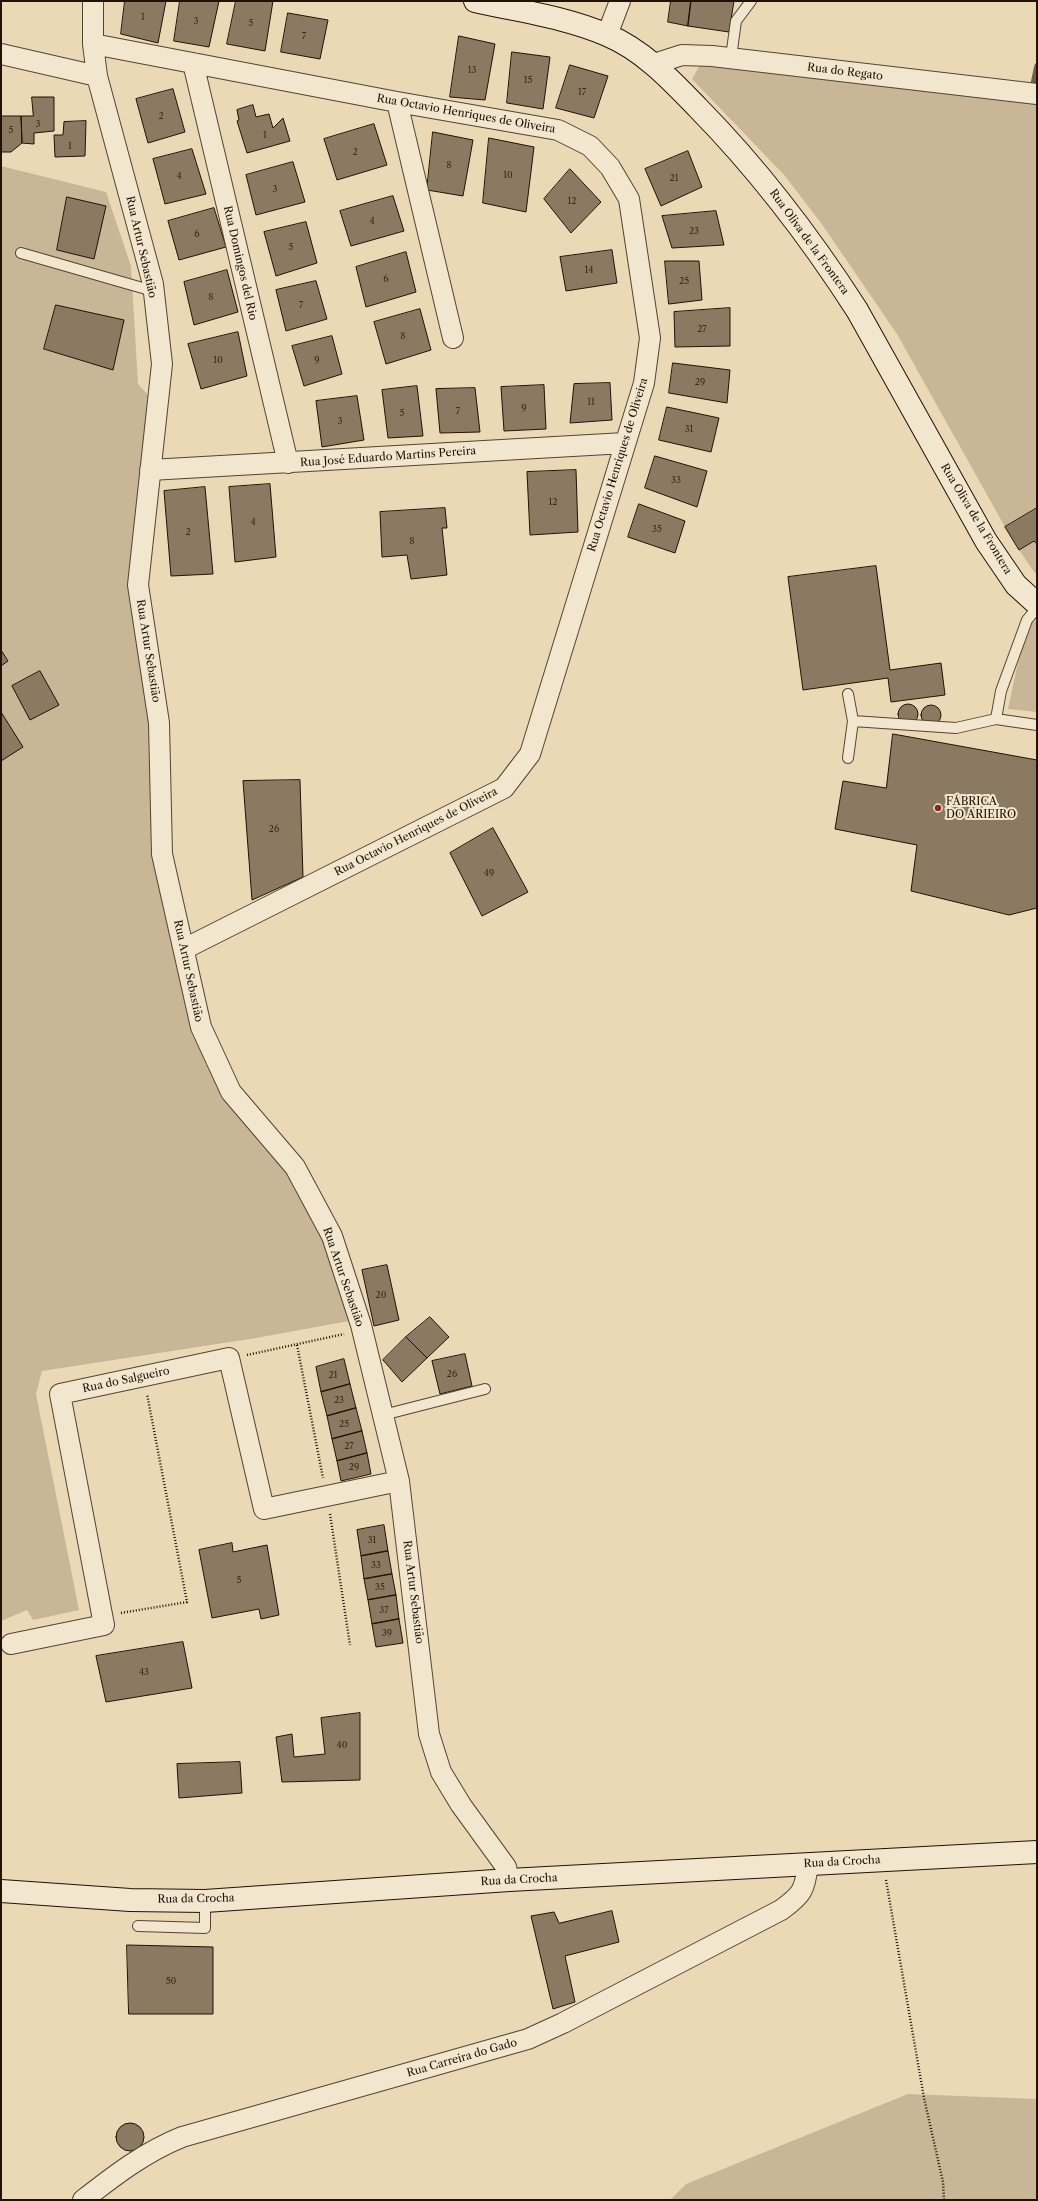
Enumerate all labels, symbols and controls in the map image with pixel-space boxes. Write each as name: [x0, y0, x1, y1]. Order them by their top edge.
house number: 1: [141, 12, 145, 22]
house number: 3: [194, 16, 198, 26]
house number: 5: [249, 18, 253, 28]
house number: 7: [302, 31, 306, 41]
street label: Rua do Regato: [806, 61, 884, 83]
house number: 13: [468, 65, 476, 75]
house number: 15: [524, 75, 532, 85]
house number: 17: [578, 87, 586, 97]
street label: Rua Octavio Henriques de Oliveira: [376, 92, 556, 136]
house number: 2: [158, 111, 164, 121]
house number: 3: [36, 119, 40, 129]
house number: 5: [9, 125, 13, 135]
house number: 1: [263, 130, 267, 140]
house number: 1: [68, 141, 72, 151]
house number: 2: [352, 147, 358, 157]
house number: 8: [446, 160, 452, 170]
house number: 10: [503, 170, 513, 180]
house number: 4: [176, 171, 182, 181]
house number: 21: [670, 173, 678, 183]
house number: 3: [273, 184, 277, 194]
street label: Rua Oliva de la Frontera: [766, 187, 852, 297]
street label: Rua Artur Sebastião: [123, 195, 159, 299]
house number: 12: [568, 196, 576, 206]
street label: Rua Domingos del Rio: [220, 204, 260, 322]
house number: 4: [369, 216, 375, 226]
house number: 23: [689, 226, 699, 236]
house number: 6: [194, 229, 200, 239]
house number: 5: [289, 242, 293, 252]
house number: 14: [585, 265, 593, 275]
house number: 6: [383, 274, 389, 284]
house number: 25: [679, 276, 689, 286]
house number: 8: [208, 292, 214, 302]
house number: 7: [299, 300, 303, 310]
house number: 27: [697, 324, 707, 334]
house number: 8: [400, 331, 406, 341]
house number: 10: [213, 355, 223, 365]
house number: 9: [314, 355, 320, 365]
street label: Rua Octavio Henriques de Oliveira: [585, 376, 651, 554]
house number: 29: [695, 377, 705, 387]
house number: 11: [587, 397, 595, 407]
house number: 9: [521, 403, 527, 413]
house number: 7: [456, 406, 460, 416]
house number: 5: [400, 408, 404, 418]
house number: 3: [338, 416, 342, 426]
house number: 31: [685, 424, 693, 434]
street label: Rua José Eduardo Martins Pereira: [300, 444, 476, 470]
street label: Rua Oliva de la Frontera: [938, 461, 1014, 577]
house number: 33: [671, 475, 681, 485]
house number: 12: [549, 497, 557, 507]
house number: 4: [250, 517, 256, 527]
house number: 35: [652, 524, 662, 534]
house number: 2: [185, 527, 191, 537]
house number: 8: [409, 536, 415, 546]
street label: Rua Artur Sebastião: [133, 598, 163, 704]
street label: Rua Octavio Henriques de Oliveira: [332, 785, 500, 879]
place label: FÁBRICA DO ARIEIRO: [946, 795, 1016, 821]
marker: FÁBRICA DO ARIEIRO: [933, 803, 943, 813]
house number: 26: [269, 824, 279, 834]
house number: 49: [484, 868, 494, 878]
street label: Rua Artur Sebastião: [171, 919, 205, 1023]
street label: Rua Artur Sebastião: [320, 1226, 366, 1328]
house number: 20: [376, 1290, 386, 1300]
street label: Rua do Salgueiro: [81, 1364, 171, 1396]
house number: 26: [447, 1369, 457, 1379]
house number: 21: [329, 1370, 337, 1380]
house number: 23: [334, 1395, 344, 1405]
house number: 25: [339, 1419, 349, 1429]
house number: 27: [344, 1441, 354, 1451]
house number: 29: [349, 1462, 359, 1472]
house number: 31: [368, 1535, 376, 1545]
street label: Rua Artur Sebastião: [400, 1539, 426, 1645]
house number: 33: [371, 1560, 381, 1570]
house number: 5: [237, 1575, 241, 1585]
house number: 35: [375, 1582, 385, 1592]
house number: 37: [379, 1605, 389, 1615]
house number: 39: [382, 1628, 392, 1638]
house number: 43: [139, 1667, 149, 1677]
house number: 40: [337, 1740, 347, 1750]
street label: Rua da Crocha: [803, 1853, 881, 1871]
street label: Rua da Crocha: [480, 1871, 558, 1889]
street label: Rua da Crocha: [157, 1892, 235, 1906]
house number: 50: [166, 1976, 176, 1986]
street label: Rua Carreira do Gado: [405, 2036, 519, 2080]

